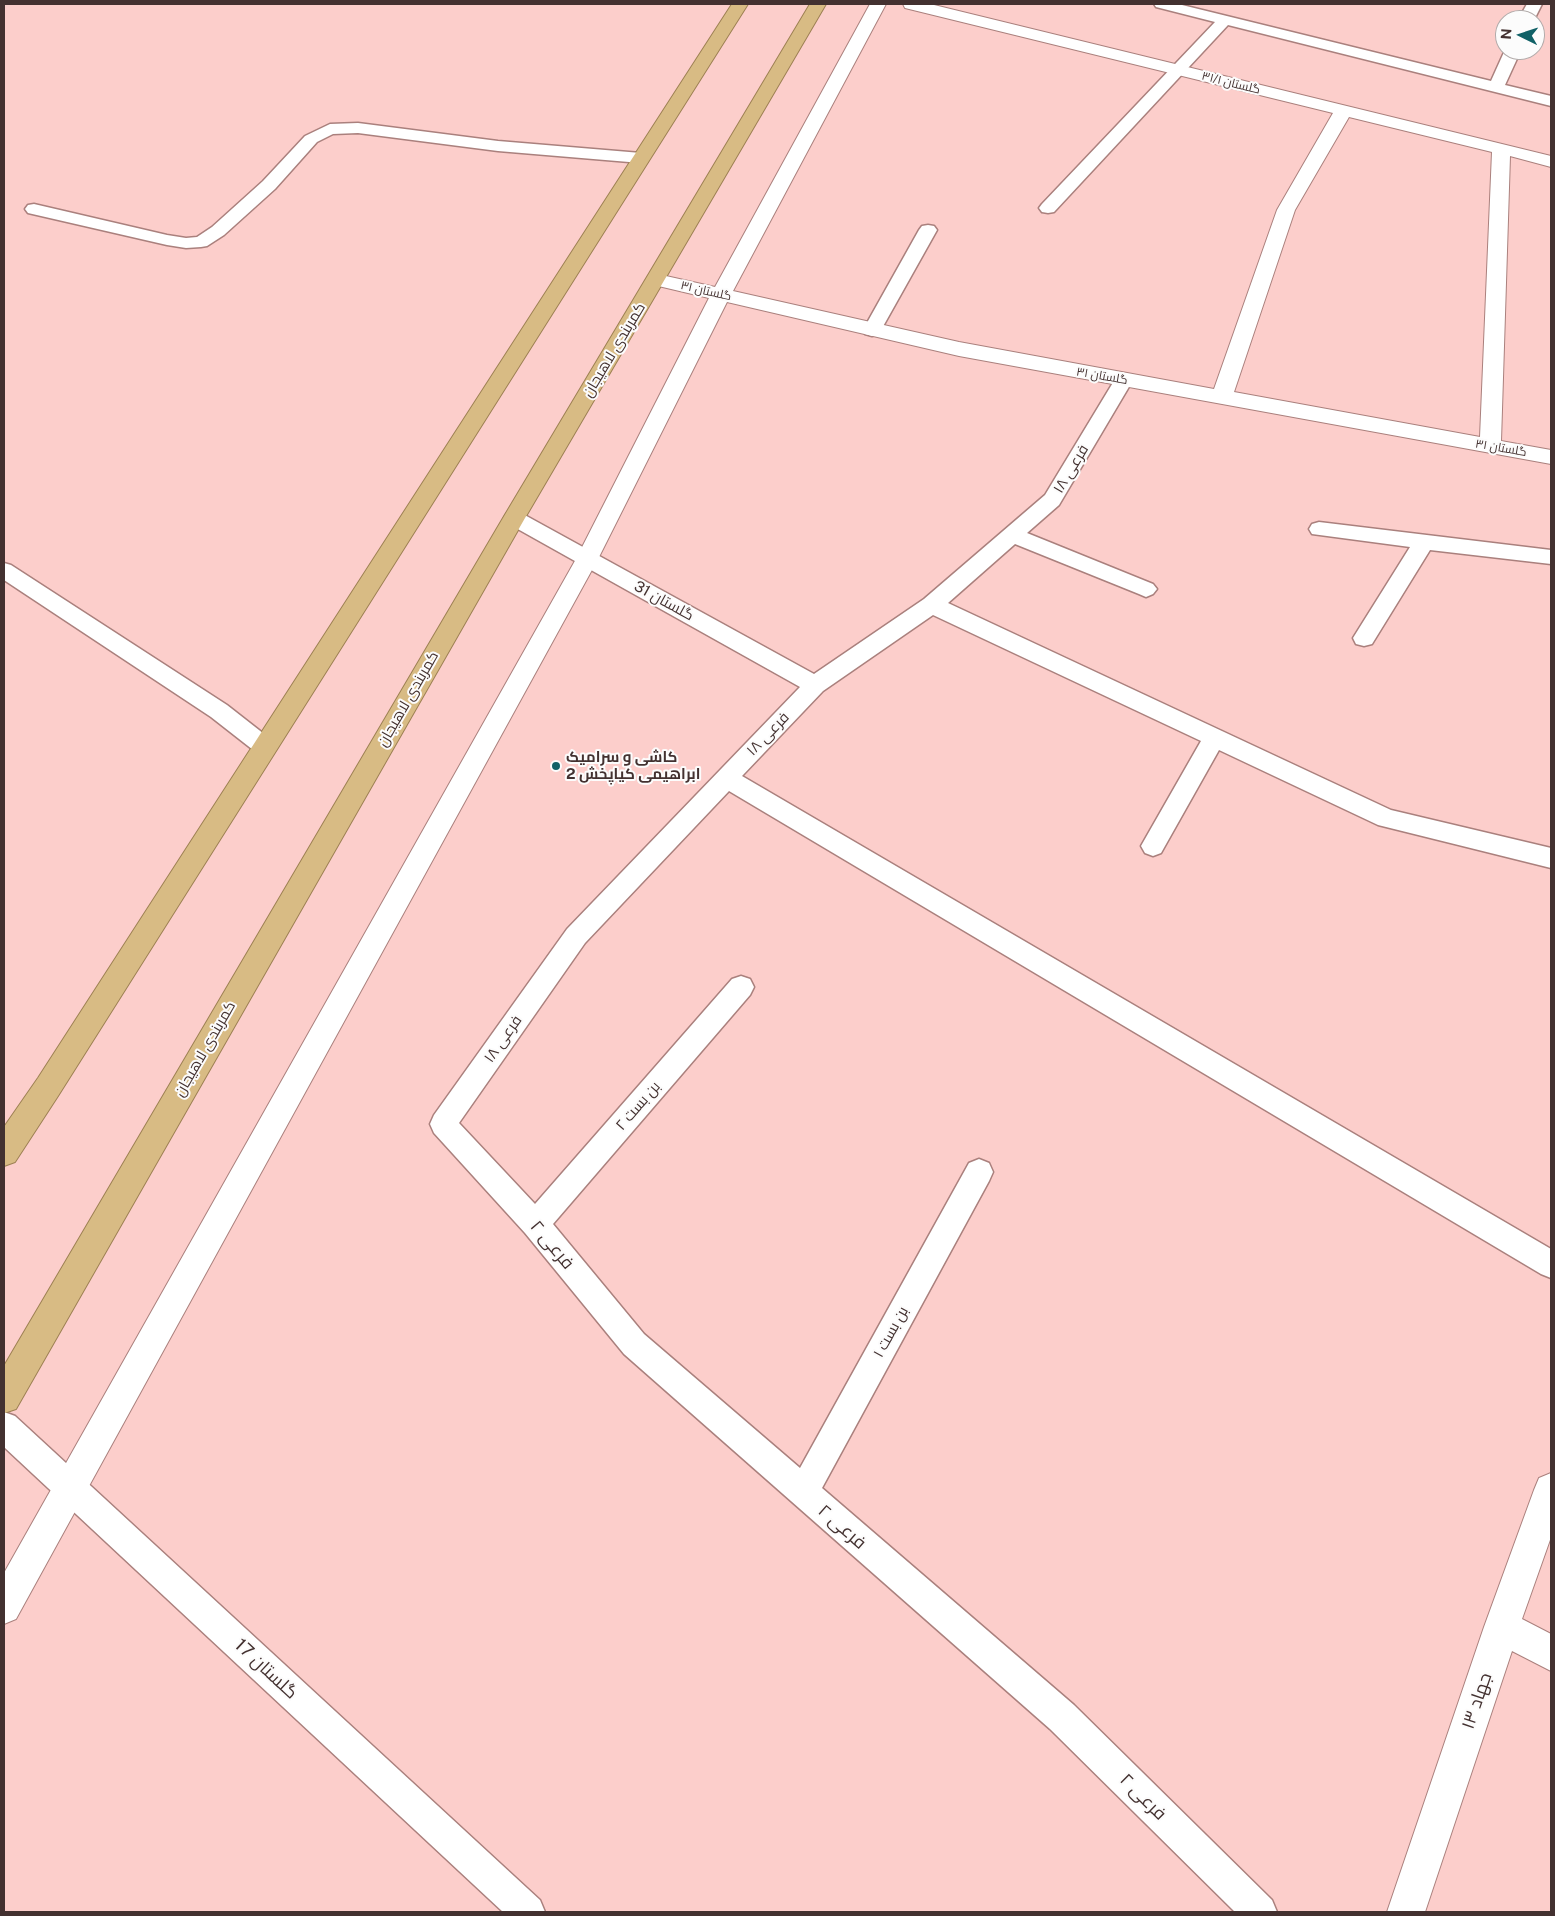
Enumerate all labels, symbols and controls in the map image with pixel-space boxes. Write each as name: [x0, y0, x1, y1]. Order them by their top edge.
north arrow: [1495, 10, 1545, 60]
text: N: [1498, 28, 1514, 40]
street label: گلستان ۳۱/۱: [1200, 69, 1262, 97]
street label: گلستان ۳۱: [679, 278, 733, 304]
street label: کمربندی لاهیجان: [579, 300, 649, 400]
street label: گلستان ۳۱: [1075, 364, 1129, 388]
street label: گلستان ۳۱: [1474, 436, 1528, 460]
street label: فرعی ۱۸: [1050, 441, 1092, 497]
street label: گلستان 31: [631, 577, 697, 625]
street label: کمربندی لاهیجان: [373, 648, 443, 750]
street label: فرعی ۱۸: [743, 709, 793, 759]
place label: کاشی و سرامیک ابراهيمی کیاپخش 2: [566, 748, 700, 783]
marker: کاشی و سرامیک ابراهيمی کیاپخش 2: [550, 760, 562, 772]
street label: کمربندی لاهیجان: [170, 998, 240, 1100]
street label: فرعی ۱۸: [480, 1012, 526, 1066]
street label: بن بست ۲: [612, 1078, 664, 1134]
street label: فرعی ۲: [525, 1216, 579, 1274]
street label: بن بست ۱: [870, 1303, 912, 1361]
street label: فرعی ۲: [813, 1500, 871, 1554]
street label: گلستان 17: [230, 1634, 302, 1704]
street label: جهاد ۱۳: [1457, 1670, 1497, 1732]
street label: فرعی ۲: [1115, 1769, 1171, 1825]

